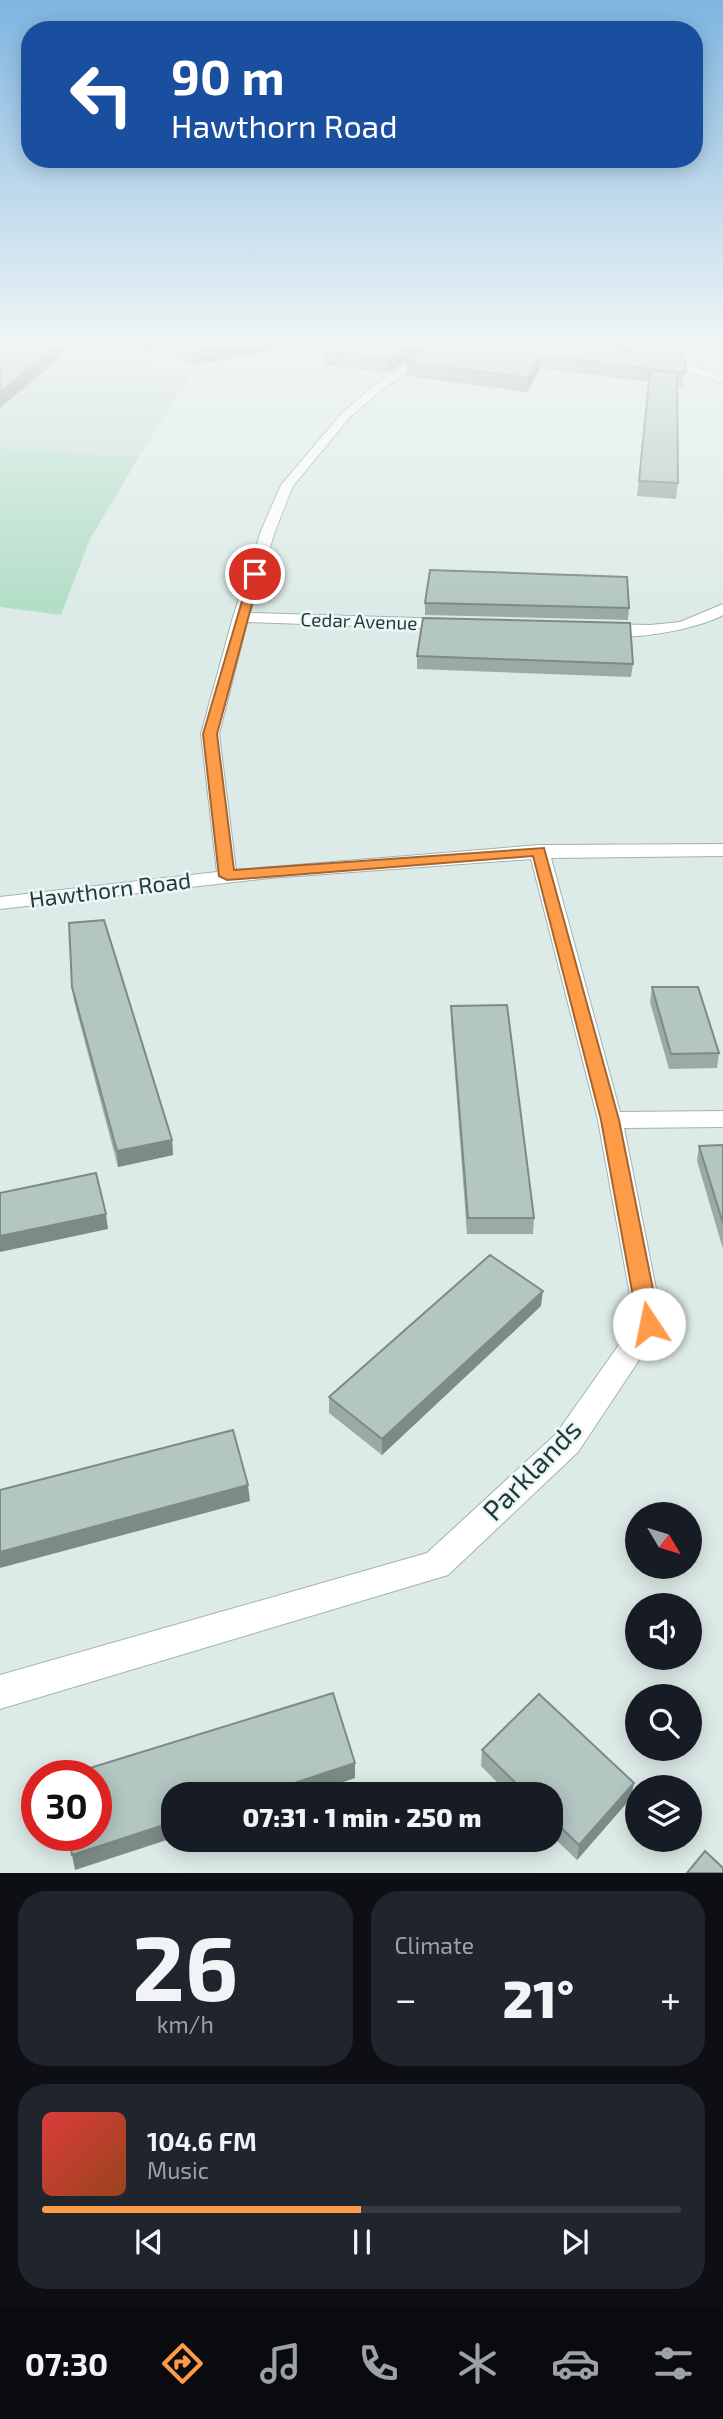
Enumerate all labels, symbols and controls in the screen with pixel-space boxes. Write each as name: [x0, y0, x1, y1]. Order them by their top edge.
text: 90 m: [171, 46, 285, 105]
icon: left: [56, 49, 147, 140]
text: Hawthorn Road: [171, 106, 398, 144]
pin: [225, 544, 285, 604]
icon: arrive: [236, 555, 274, 593]
street label: Cedar Avenue: [300, 607, 418, 634]
street label: Hawthorn Road: [27, 865, 192, 913]
position arrow: [612, 1287, 686, 1361]
street label: Parklands: [475, 1412, 588, 1527]
north arrow: [625, 1502, 702, 1578]
map controls: [625, 1502, 702, 1852]
button: sound: [625, 1593, 702, 1670]
button: search: [625, 1684, 702, 1761]
speed limit sign: 30: [21, 1760, 112, 1851]
button: layers: [625, 1775, 702, 1852]
text: 07:31 · 1 min · 250 m: [243, 1801, 481, 1832]
text: 26: [132, 1910, 239, 2019]
text: Climate: [395, 1931, 474, 1959]
text: 21°: [503, 1966, 574, 2028]
text: −: [395, 1975, 417, 2021]
text: +: [660, 1975, 681, 2021]
text: km/h: [157, 2010, 214, 2038]
text: 104.6 FM: [147, 2125, 257, 2156]
text: Music: [147, 2156, 209, 2184]
icon: previous: [130, 2223, 168, 2261]
icon: pause: [343, 2223, 381, 2261]
icon: next: [556, 2223, 594, 2261]
icon: directions: [158, 2339, 207, 2388]
icon: music: [256, 2339, 305, 2388]
icon: phone: [354, 2339, 403, 2388]
icon: climate: [453, 2339, 502, 2388]
icon: car: [551, 2339, 600, 2388]
icon: filters: [649, 2339, 698, 2388]
text: 07:30: [25, 2344, 108, 2382]

